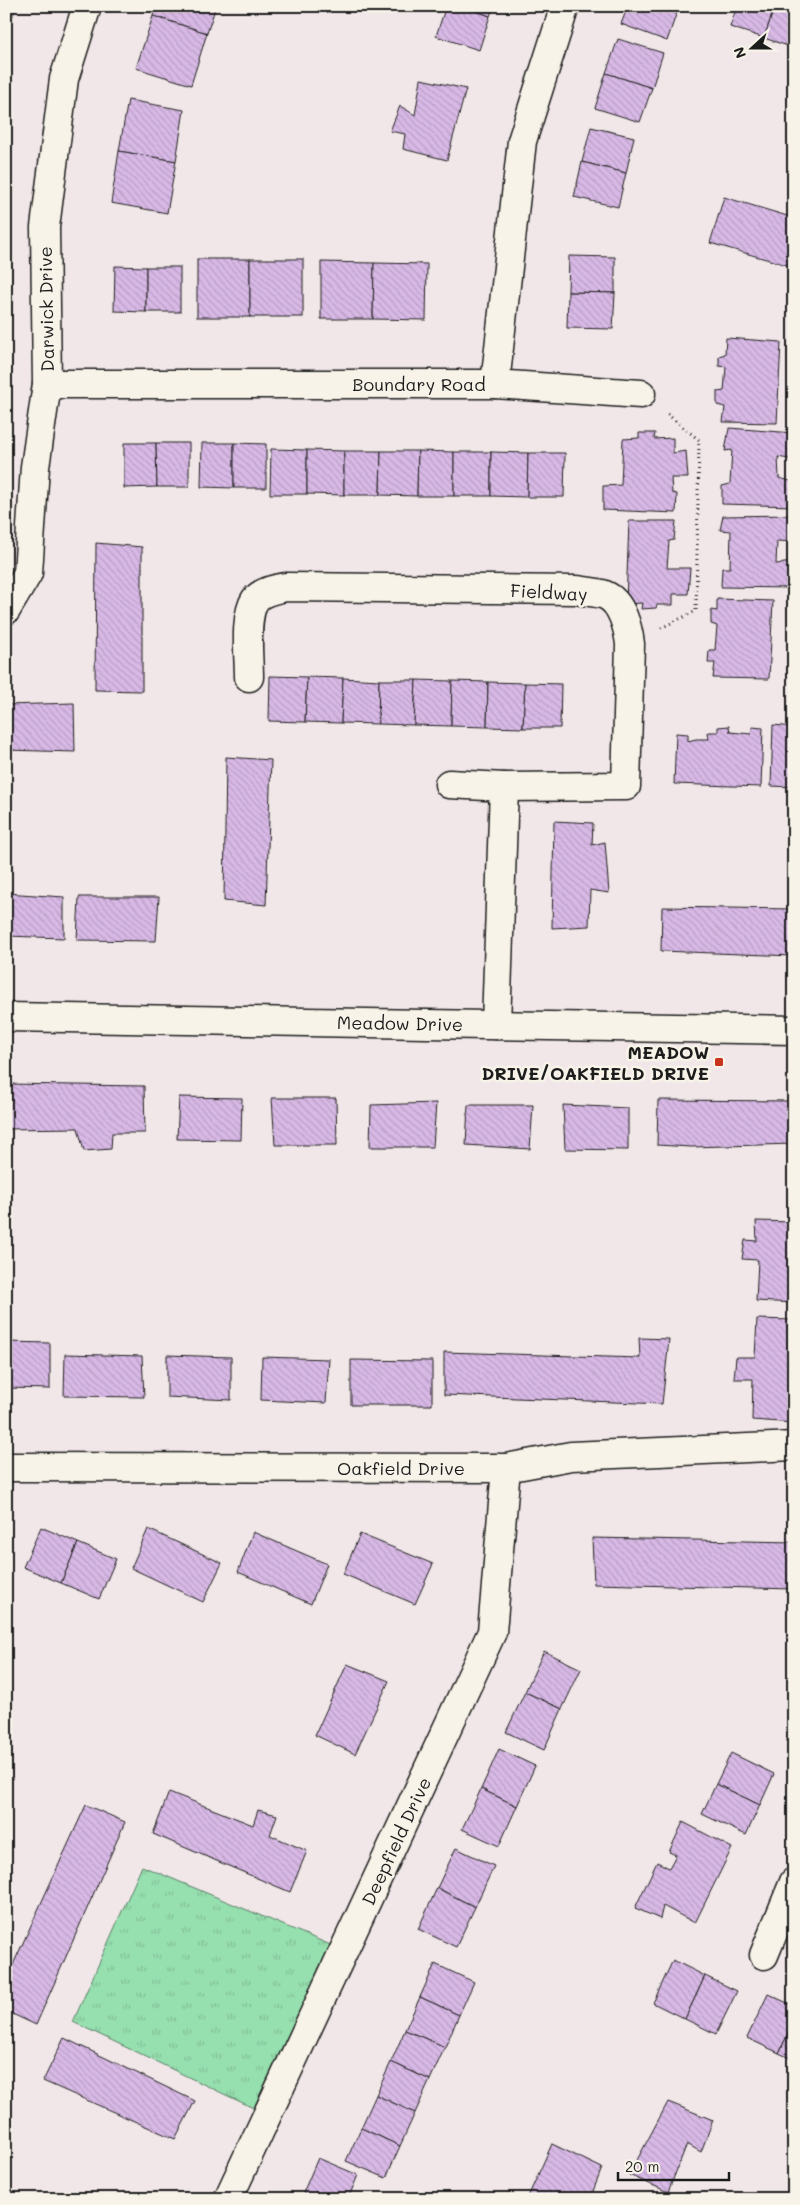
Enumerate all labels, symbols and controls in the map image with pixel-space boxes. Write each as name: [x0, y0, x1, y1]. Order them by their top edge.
north arrow: [728, 22, 778, 72]
text: N: [729, 44, 750, 61]
street label: Darwick Drive: [33, 246, 59, 372]
street label: Boundary Road: [352, 372, 486, 396]
street label: Fieldway: [510, 578, 588, 606]
street label: Meadow Drive: [337, 1010, 463, 1036]
place label: MEADOW DRIVE/OAKFIELD DRIVE: [481, 1040, 709, 1085]
marker: MEADOW DRIVE/OAKFIELD DRIVE: [713, 1056, 725, 1068]
street label: Oakfield Drive: [337, 1456, 465, 1480]
street label: Deepfield Drive: [356, 1773, 436, 1909]
scale bar: [618, 2150, 729, 2182]
text: 20 m: [625, 2156, 659, 2176]

